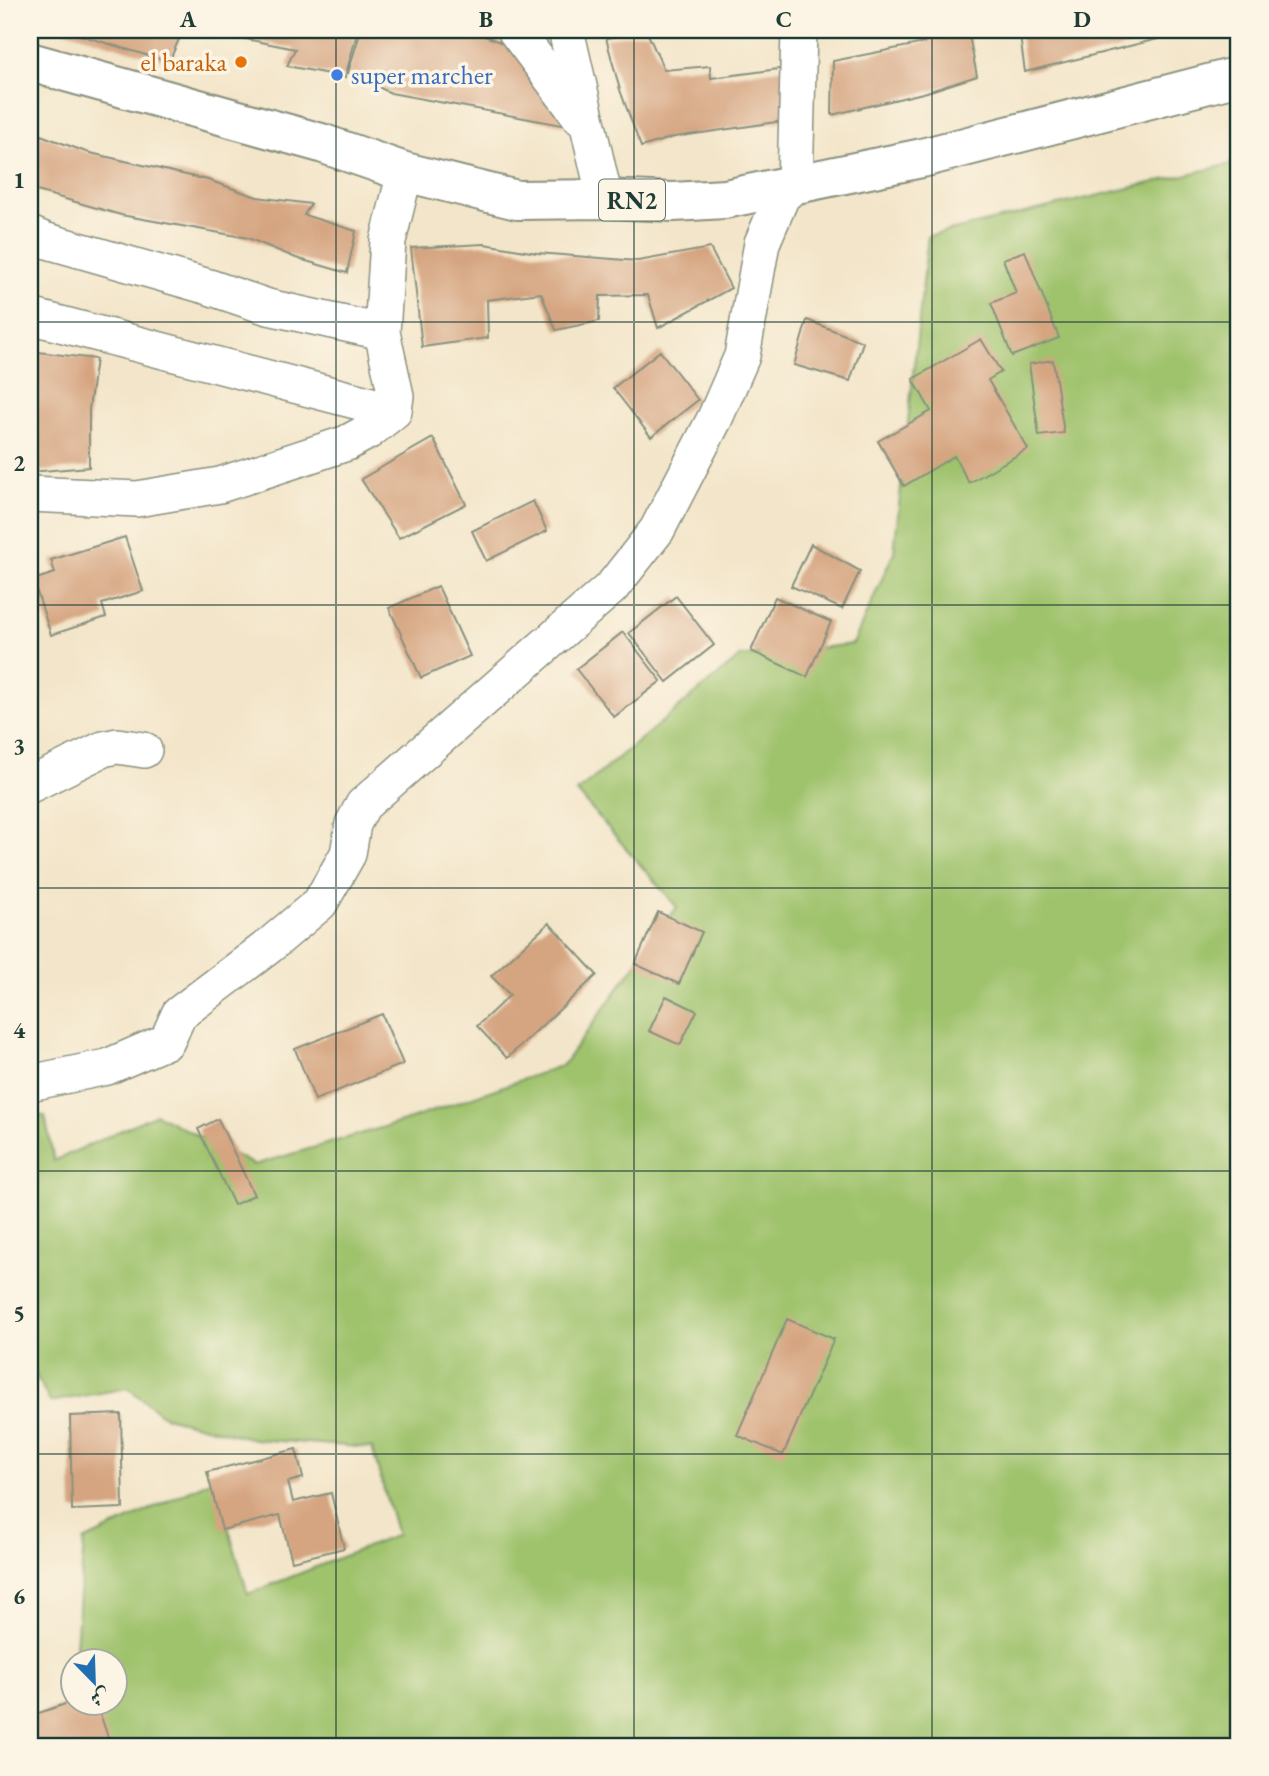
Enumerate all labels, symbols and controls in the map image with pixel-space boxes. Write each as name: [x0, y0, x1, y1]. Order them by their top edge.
text: A: [179, 4, 197, 34]
text: B: [479, 4, 493, 34]
text: C: [776, 4, 792, 34]
text: D: [1073, 4, 1091, 34]
place label: el baraka: [141, 45, 228, 79]
marker: el baraka: [233, 54, 249, 70]
place label: super marcher: [351, 58, 493, 92]
marker: super marcher: [329, 67, 345, 83]
text: 1: [13, 165, 25, 195]
road number: RN2: [599, 180, 665, 220]
text: 2: [13, 448, 25, 478]
text: 3: [13, 731, 25, 761]
text: 4: [13, 1015, 26, 1045]
text: 5: [13, 1298, 25, 1328]
text: 6: [13, 1581, 25, 1611]
north arrow: [60, 1646, 130, 1716]
text: ش: [87, 1682, 114, 1712]

